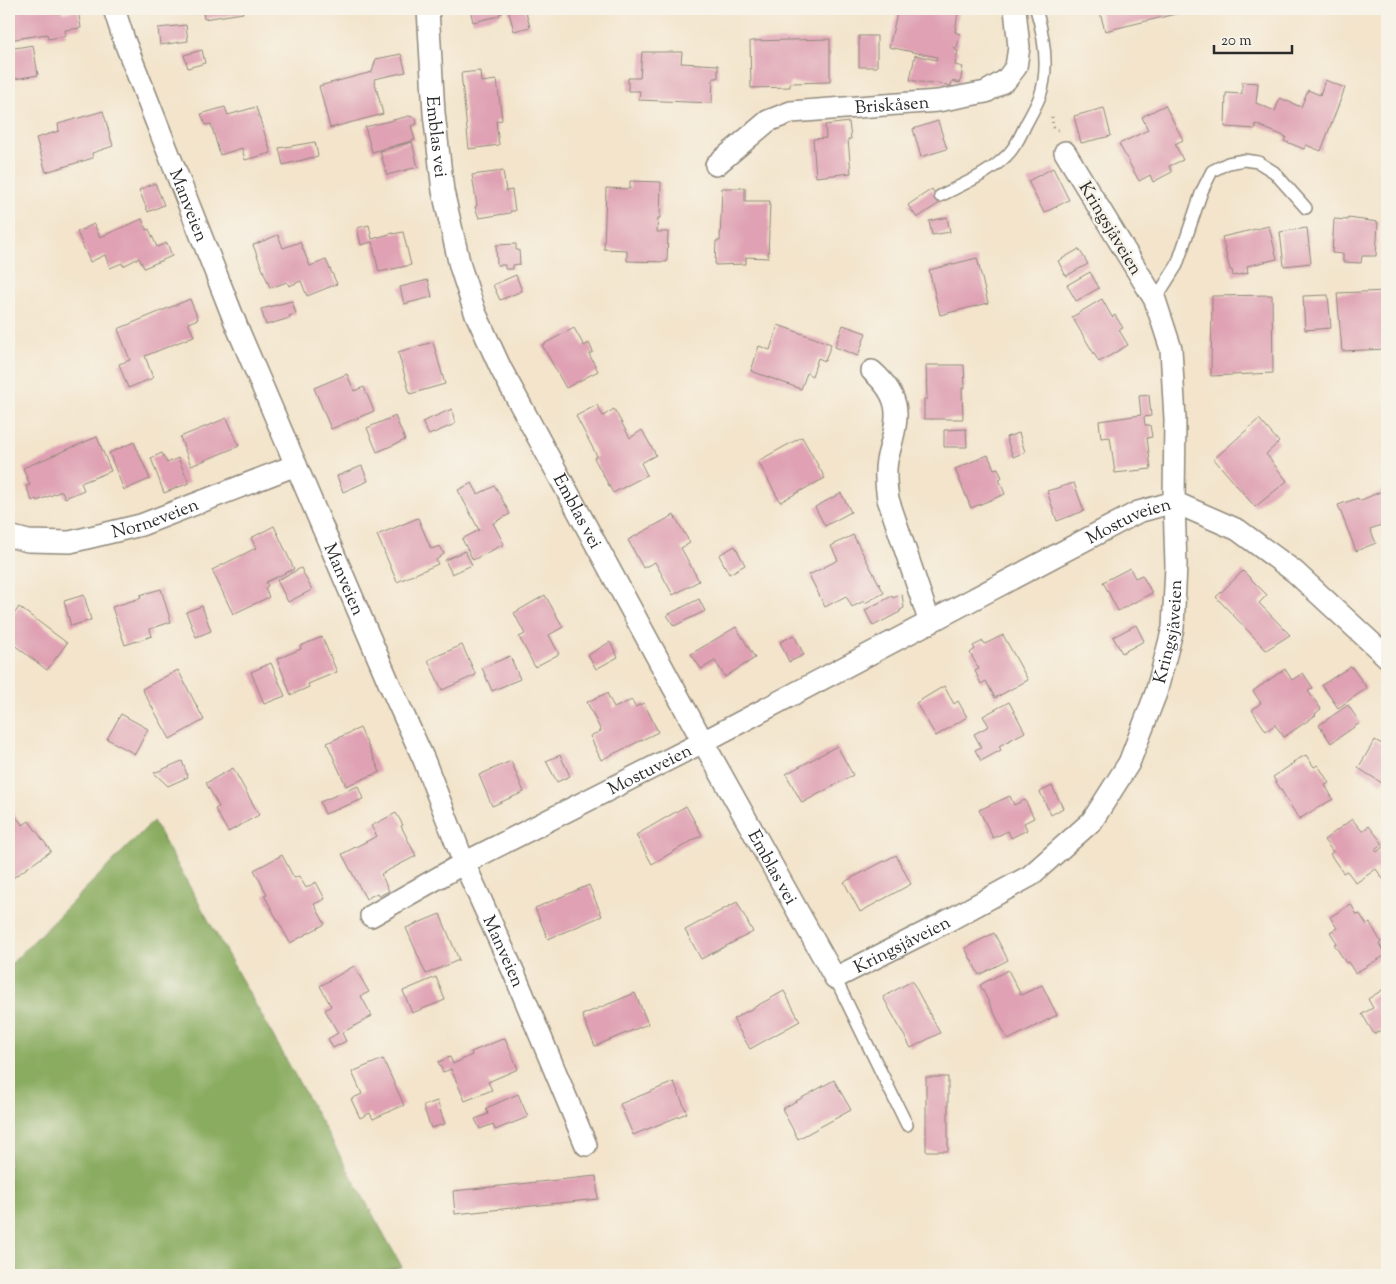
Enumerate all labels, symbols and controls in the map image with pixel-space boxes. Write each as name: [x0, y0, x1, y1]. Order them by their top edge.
scale bar: [1214, 22, 1291, 54]
text: 20 m: [1221, 31, 1252, 52]
street label: Briskåsen: [854, 91, 931, 122]
street label: Emblas vei: [418, 95, 452, 179]
street label: Manveien: [161, 166, 213, 246]
street label: Kringsjåveien: [1071, 177, 1148, 281]
street label: Emblas vei: [545, 470, 607, 554]
street label: Mostuveien: [1082, 492, 1175, 552]
street label: Norneveien: [109, 493, 203, 547]
street label: Manveien: [316, 540, 370, 620]
street label: Kringsjåveien: [1148, 579, 1190, 687]
street label: Mostuveien: [604, 739, 697, 803]
street label: Emblas vei: [740, 826, 803, 910]
street label: Kringsjåveien: [850, 911, 956, 981]
street label: Manveien: [475, 912, 530, 992]

